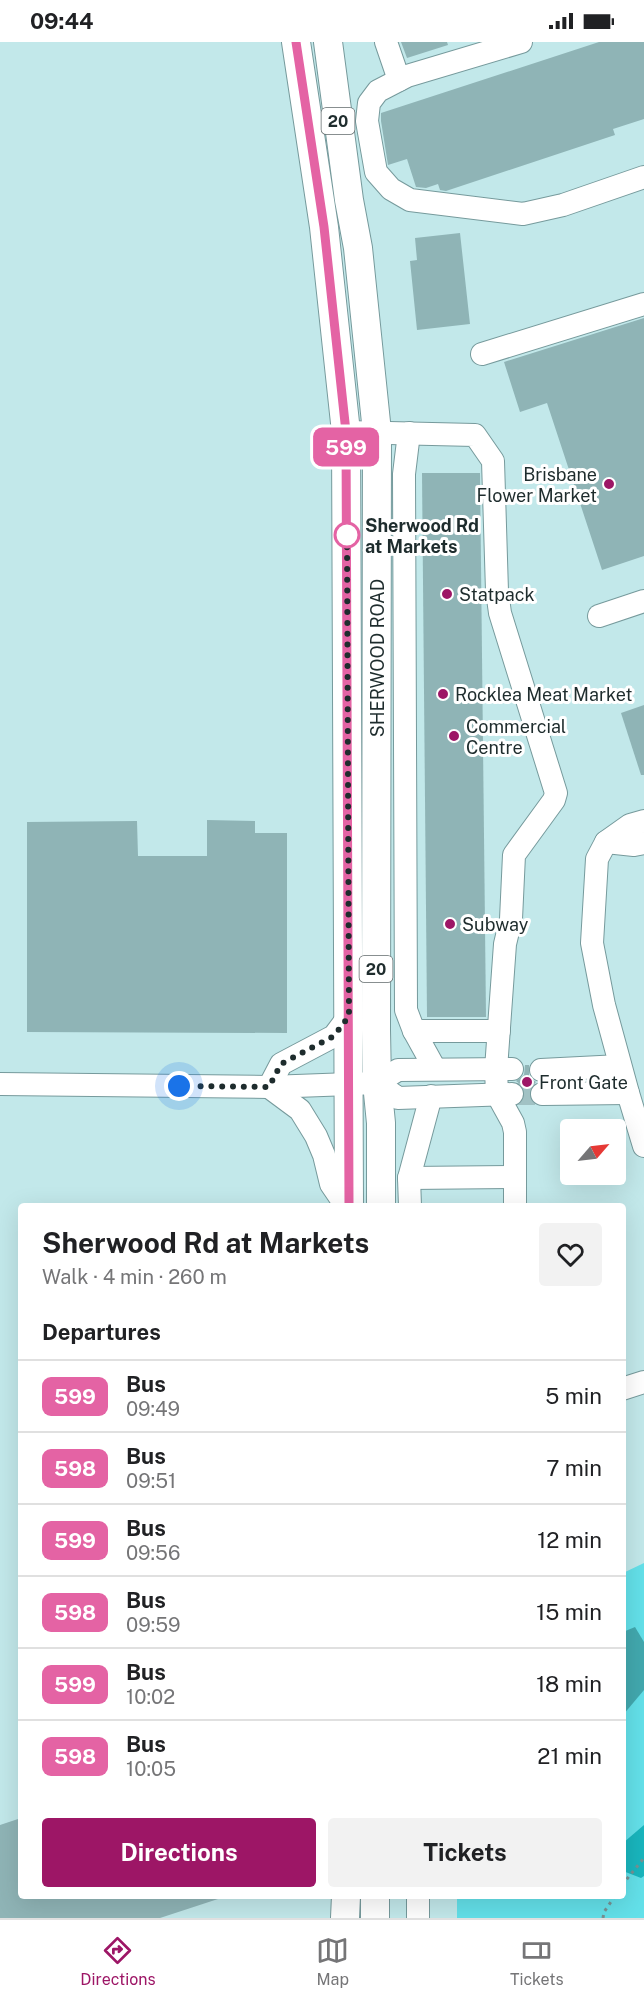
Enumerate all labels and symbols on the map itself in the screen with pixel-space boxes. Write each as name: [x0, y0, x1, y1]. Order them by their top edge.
road number: 20: [322, 108, 354, 134]
line badge: 599: [312, 428, 380, 466]
place label: Brisbane Flower Market: [476, 464, 597, 506]
marker: Brisbane Flower Market: [602, 477, 616, 491]
place label: Sherwood Rd at Markets: [365, 515, 479, 557]
marker: Sherwood Rd at Markets: [334, 522, 360, 548]
street label: SHERWOOD ROAD: [367, 579, 388, 737]
place label: Statpack: [459, 584, 535, 605]
marker: Statpack: [440, 587, 454, 601]
place label: Rocklea Meat Market: [455, 684, 632, 705]
marker: Rocklea Meat Market: [436, 687, 450, 701]
place label: Commercial Centre: [466, 716, 566, 758]
marker: Commercial Centre: [447, 729, 461, 743]
place label: Subway: [462, 914, 529, 935]
marker: Subway: [443, 917, 457, 931]
road number: 20: [360, 956, 392, 982]
your location: [164, 1071, 194, 1101]
place label: Front Gate: [539, 1072, 628, 1093]
marker: Front Gate: [520, 1075, 534, 1089]
north arrow: [560, 1119, 626, 1185]

